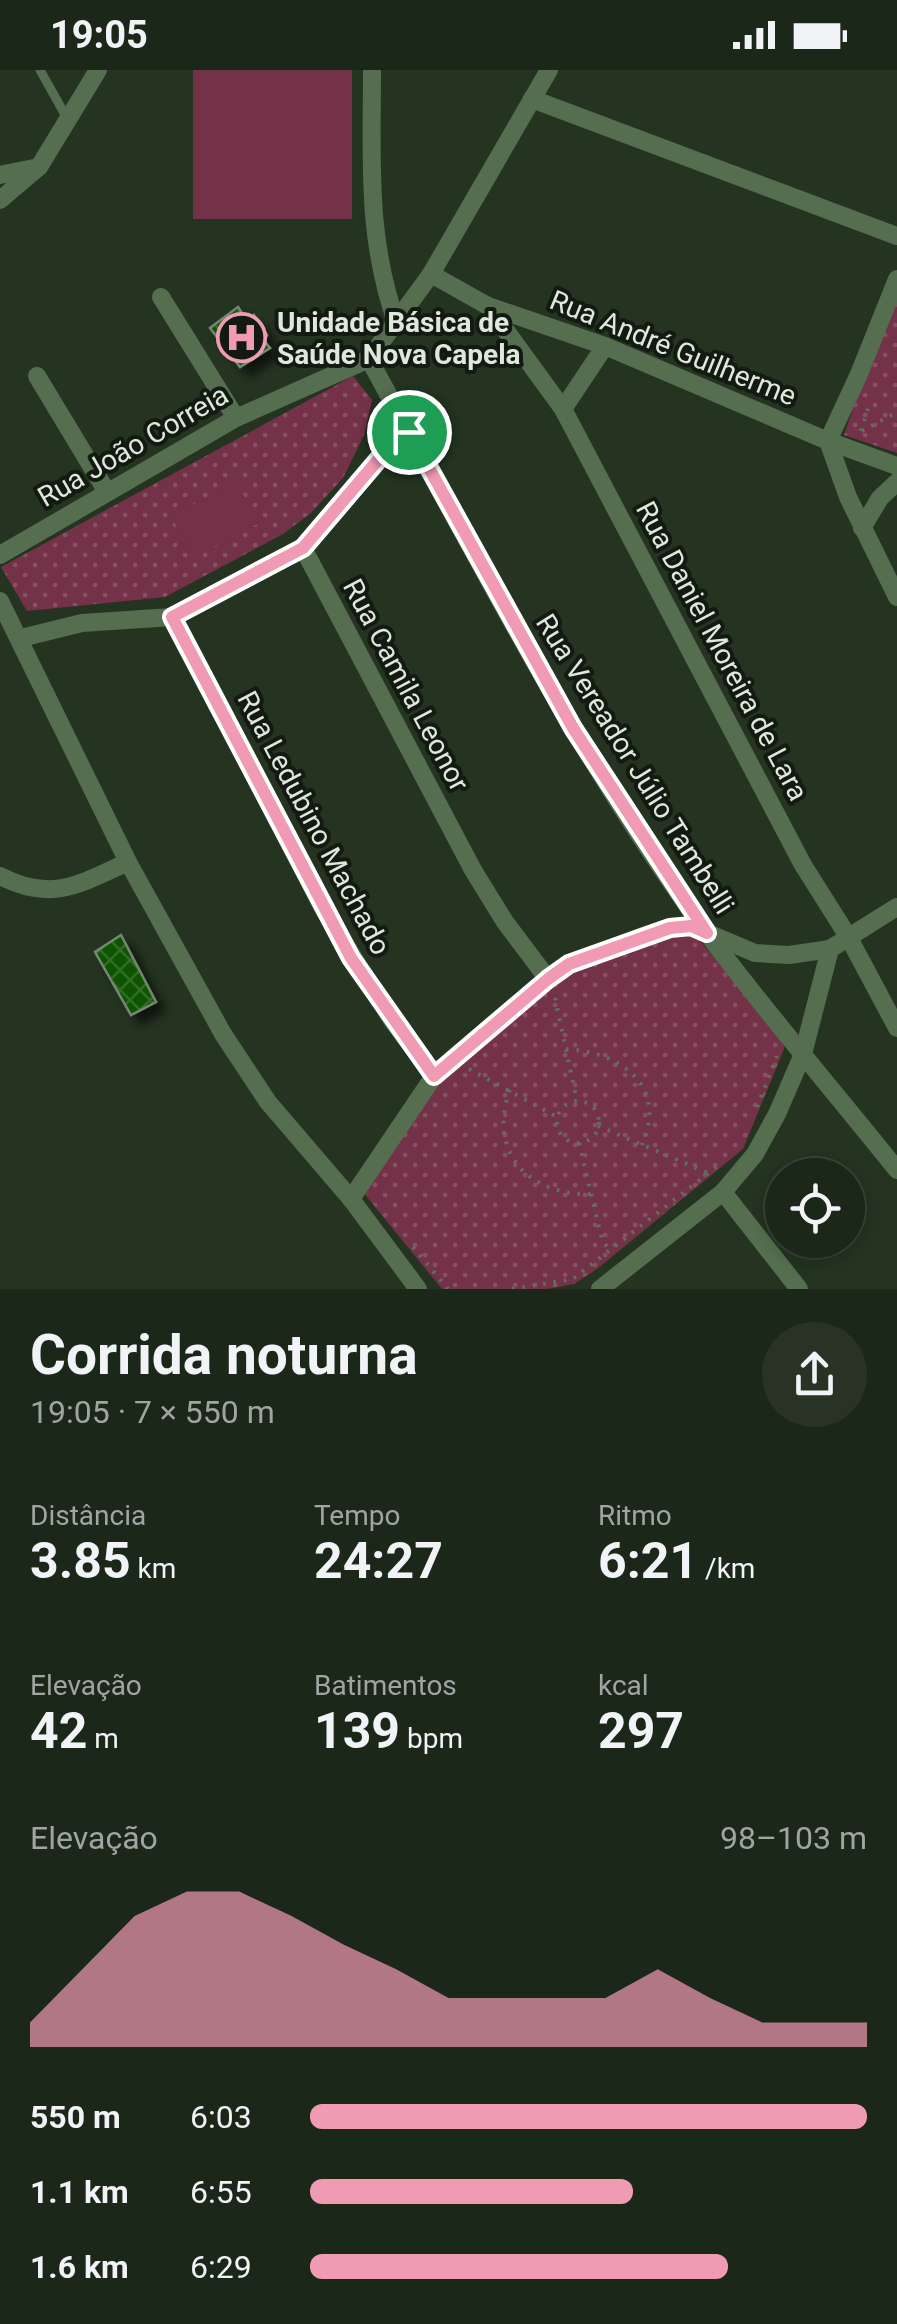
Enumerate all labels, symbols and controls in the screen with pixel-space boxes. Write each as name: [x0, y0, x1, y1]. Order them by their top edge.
text: 19:05: [50, 13, 148, 57]
street label: Rua André Guilherme: [545, 283, 801, 413]
place label: Unidade Básica de Saúde Nova Capela: [277, 306, 521, 371]
hospital icon: Unidade Básica de Saúde Nova Capela: [216, 312, 268, 364]
street label: Rua João Correia: [32, 378, 234, 514]
pin: [367, 390, 452, 475]
icon: arrive: [382, 405, 437, 460]
street label: Rua Daniel Moreira de Lara: [629, 496, 815, 806]
street label: Rua Camila Leonor: [336, 573, 476, 797]
street label: Rua Vereador Júlio Tambelli: [529, 608, 741, 920]
street label: Rua Ledubino Machado: [230, 686, 398, 960]
map controls: [765, 1158, 865, 1258]
button: locate: [765, 1158, 865, 1258]
button: share: [762, 1322, 867, 1427]
text: Corrida noturna: [30, 1323, 418, 1387]
text: 19:05 · 7 × 550 m: [30, 1393, 275, 1431]
text: Distância: [30, 1499, 146, 1532]
text: Tempo: [314, 1499, 400, 1532]
text: Ritmo: [598, 1499, 672, 1532]
text: 3.85: [30, 1532, 131, 1590]
text: 24:27: [314, 1532, 443, 1590]
text: 6:21: [598, 1532, 698, 1590]
text: km: [131, 1552, 176, 1585]
text: /km: [698, 1552, 755, 1585]
text: Elevação: [30, 1669, 142, 1702]
text: Batimentos: [314, 1669, 457, 1702]
text: kcal: [598, 1669, 649, 1702]
text: 42: [30, 1702, 87, 1760]
text: 139: [314, 1702, 400, 1760]
text: 297: [598, 1702, 684, 1760]
text: m: [87, 1722, 119, 1755]
text: bpm: [400, 1722, 463, 1755]
text: Elevação: [30, 1819, 158, 1857]
text: 98–103 m: [720, 1819, 867, 1857]
text: 550 m: [30, 2098, 121, 2136]
text: 6:03: [190, 2098, 252, 2136]
text: 1.1 km: [30, 2173, 129, 2211]
text: 6:55: [190, 2173, 252, 2211]
text: 1.6 km: [30, 2248, 129, 2286]
text: 6:29: [190, 2248, 252, 2286]

